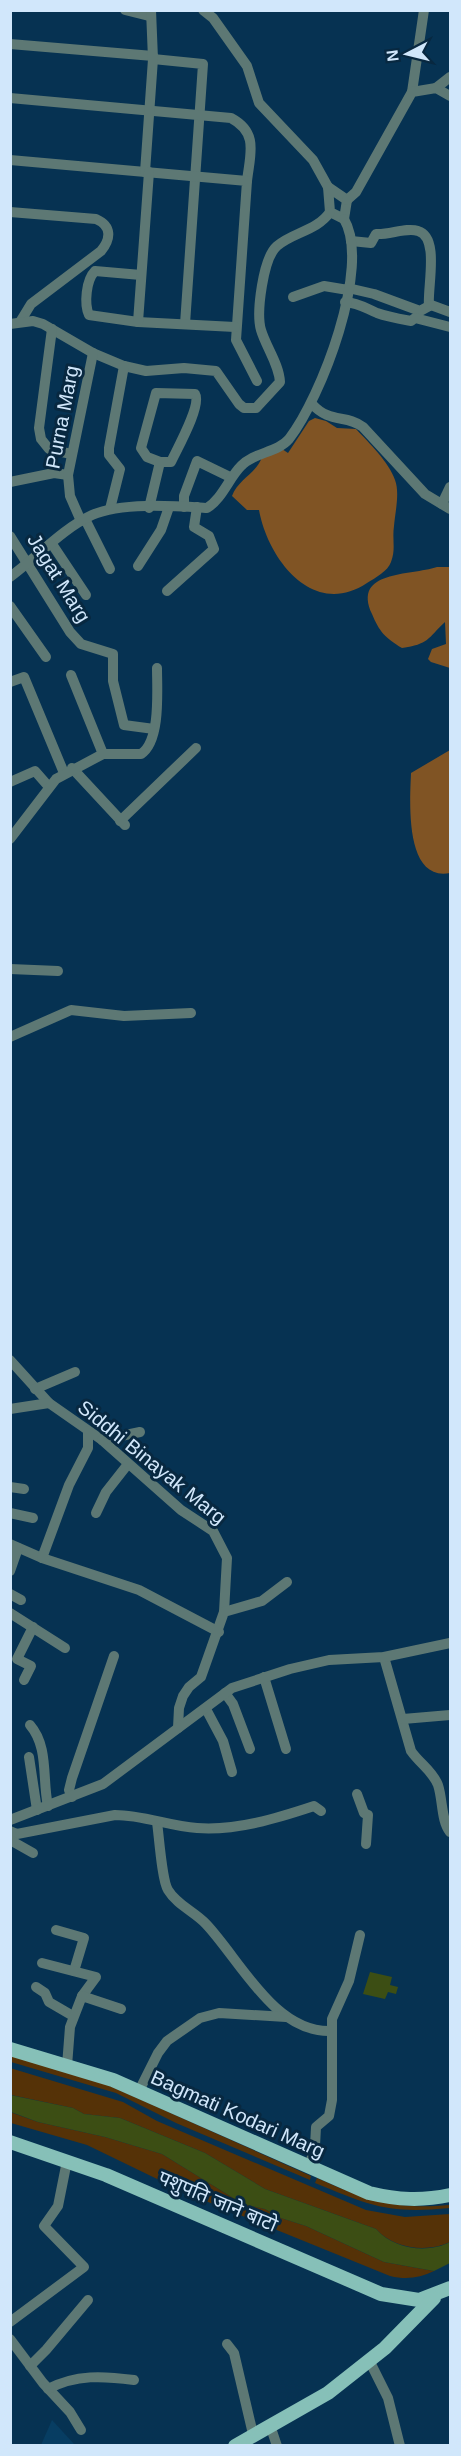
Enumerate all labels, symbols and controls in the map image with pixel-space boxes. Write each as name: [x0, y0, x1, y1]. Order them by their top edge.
north arrow: [377, 24, 437, 84]
text: N: [383, 49, 402, 63]
street label: Purna Marg: [41, 364, 83, 470]
street label: Jagat Marg: [23, 530, 95, 626]
street label: Siddhi Binayak Marg: [74, 1396, 230, 1528]
street label: Bagmati Kodari Marg: [148, 2066, 328, 2162]
street label: पशुपति जाने बाटो: [154, 2165, 282, 2238]

